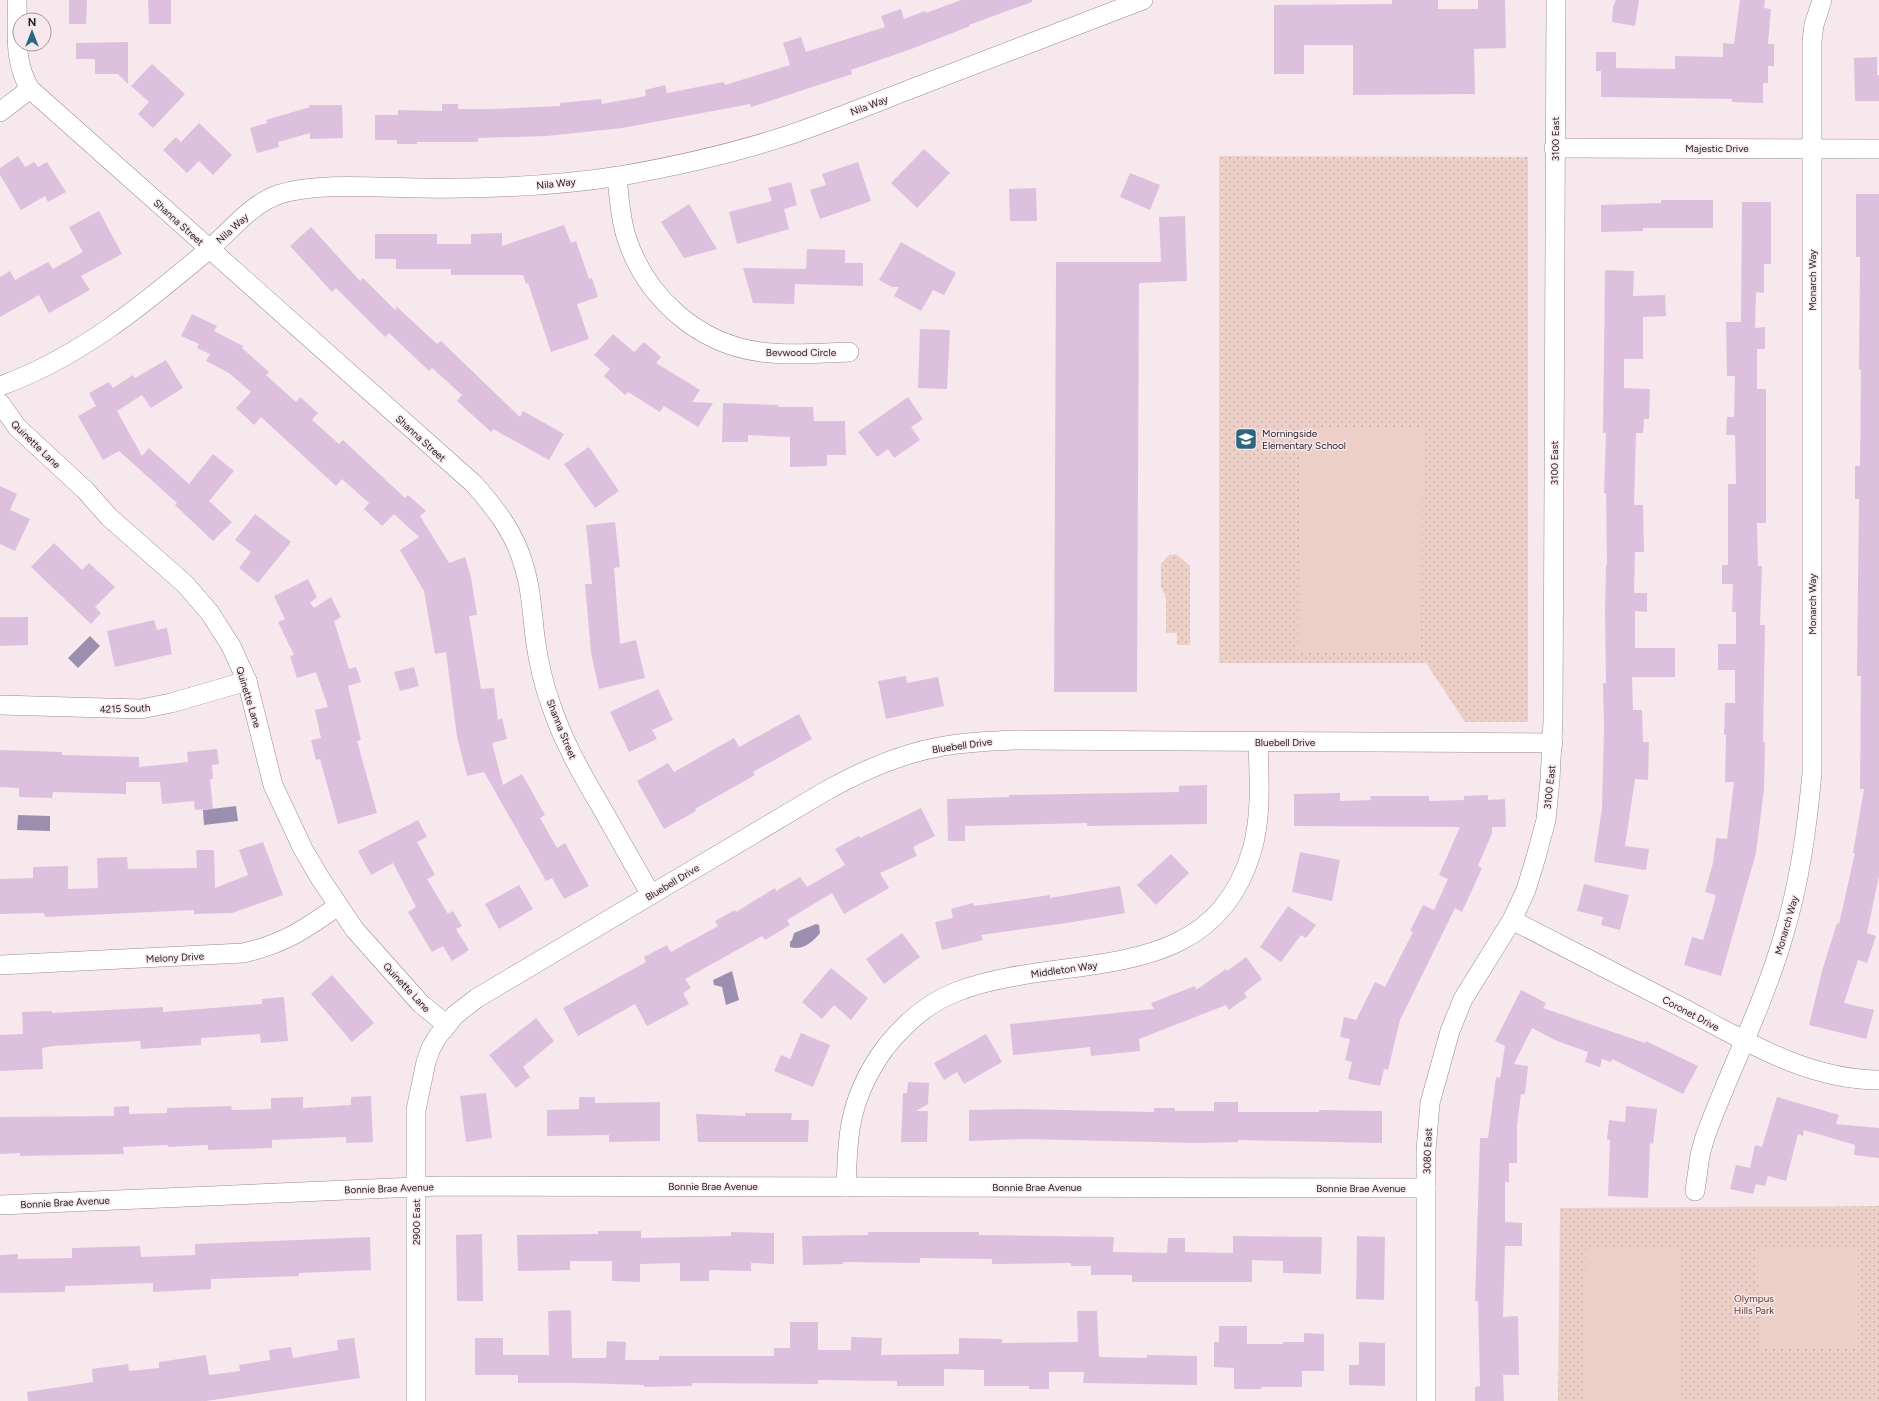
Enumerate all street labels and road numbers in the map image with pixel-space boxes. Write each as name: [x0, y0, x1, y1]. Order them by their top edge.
street label: Nila Way: [848, 92, 891, 119]
street label: 3100 East: [1549, 117, 1562, 161]
street label: Majestic Drive: [1685, 142, 1749, 155]
street label: Nila Way: [536, 175, 577, 192]
street label: Shanna Street: [151, 196, 207, 249]
street label: Nila Way: [213, 210, 252, 246]
street label: Monarch Way: [1806, 249, 1819, 311]
street label: Bevwood Circle: [766, 346, 837, 359]
street label: Shanna Street: [393, 412, 449, 465]
street label: Quinette Lane: [8, 418, 63, 471]
street label: 3100 East: [1548, 441, 1561, 485]
street label: Monarch Way: [1806, 573, 1819, 635]
street label: Quinette Lane: [233, 665, 264, 730]
street label: Shanna Street: [544, 697, 580, 761]
street label: 4215 South: [99, 701, 151, 716]
street label: Bluebell Drive: [931, 735, 994, 756]
street label: Bluebell Drive: [1255, 736, 1316, 749]
street label: 3100 East: [1541, 764, 1558, 810]
street label: Bluebell Drive: [643, 861, 702, 904]
street label: Monarch Way: [1772, 893, 1801, 956]
street label: Melony Drive: [146, 949, 205, 966]
street label: Middleton Way: [1030, 958, 1099, 981]
street label: Quinette Lane: [380, 960, 433, 1015]
street label: Coronet Drive: [1660, 993, 1722, 1034]
street label: 3080 East: [1420, 1127, 1435, 1174]
street label: Bonnie Brae Avenue: [344, 1180, 435, 1197]
street label: Bonnie Brae Avenue: [668, 1180, 758, 1193]
street label: Bonnie Brae Avenue: [992, 1181, 1082, 1194]
street label: Bonnie Brae Avenue: [1316, 1182, 1406, 1195]
street label: Bonnie Brae Avenue: [20, 1194, 111, 1211]
street label: 2900 East: [410, 1199, 423, 1245]

